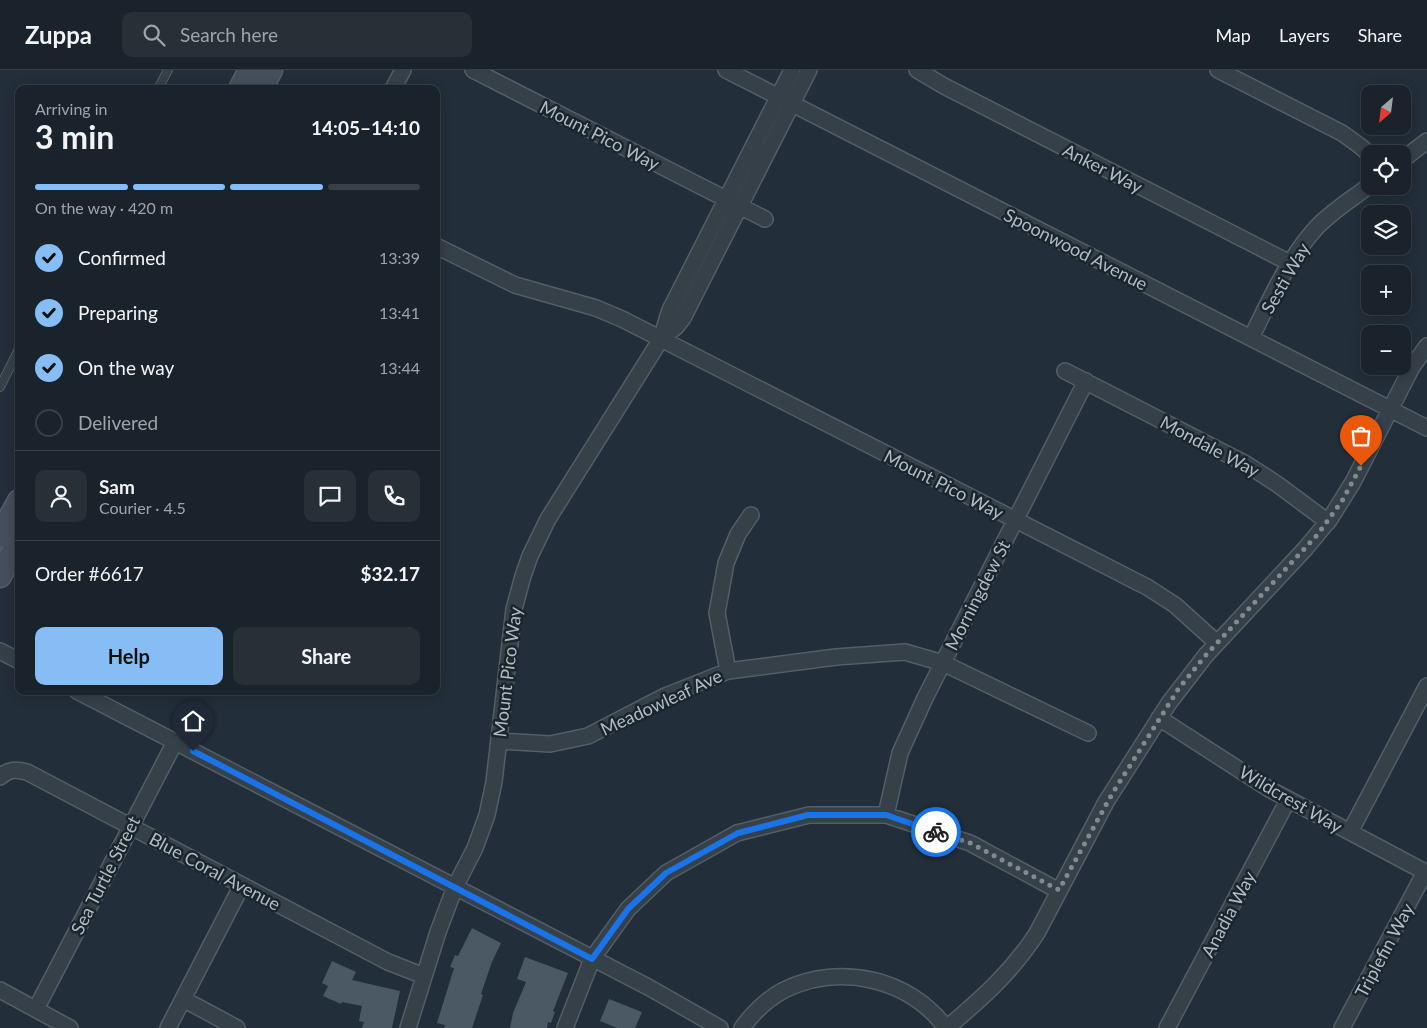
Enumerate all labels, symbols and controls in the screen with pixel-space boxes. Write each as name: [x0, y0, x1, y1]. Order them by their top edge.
search box: [122, 12, 472, 57]
text: Zuppa: [25, 20, 92, 49]
icon: search: [140, 21, 168, 49]
text: Search here: [180, 23, 278, 46]
text: Map: [1215, 24, 1251, 46]
text: Layers: [1279, 24, 1330, 46]
text: Share: [1358, 24, 1402, 46]
north arrow: [1361, 85, 1411, 135]
map controls: [1361, 85, 1411, 375]
street label: Mount Pico Way: [536, 95, 664, 175]
text: Arriving in: [35, 99, 108, 118]
text: 14:05–14:10: [311, 116, 420, 139]
text: 3 min: [35, 117, 114, 156]
street label: Anker Way: [1059, 139, 1147, 198]
button: locate: [1361, 145, 1411, 195]
text: On the way · 420 m: [35, 198, 173, 217]
street label: Spoonwood Avenue: [1001, 203, 1151, 295]
button: layers: [1361, 205, 1411, 255]
street label: Sesti Way: [1256, 238, 1314, 317]
icon: check: [35, 244, 63, 272]
text: Confirmed: [78, 246, 166, 269]
text: 13:39: [379, 248, 420, 267]
button: +: [1361, 265, 1411, 315]
icon: check: [35, 299, 63, 327]
text: Preparing: [78, 301, 158, 324]
text: 13:41: [379, 303, 420, 322]
button: −: [1361, 325, 1411, 375]
icon: check: [35, 354, 63, 382]
text: On the way: [78, 356, 174, 379]
text: 13:44: [379, 358, 420, 377]
text: Delivered: [78, 411, 158, 434]
street label: Mondale Way: [1157, 411, 1264, 482]
pin: [1340, 415, 1382, 466]
icon: bag: [1347, 422, 1375, 450]
street label: Mount Pico Way: [880, 444, 1008, 524]
button: person: [35, 470, 87, 522]
button: chat: [304, 470, 356, 522]
button: phone: [368, 470, 420, 522]
text: Sam: [99, 475, 135, 498]
text: Courier · 4.5: [99, 498, 186, 517]
street label: Morningdew St: [940, 536, 1014, 654]
text: Order #6617: [35, 562, 144, 585]
text: $32.17: [360, 562, 420, 585]
street label: Mount Pico Way: [488, 605, 526, 739]
button: Help: [35, 627, 223, 685]
button: Share: [233, 627, 420, 685]
street label: Meadowleaf Ave: [597, 664, 725, 740]
pin: [172, 700, 214, 751]
icon: home: [179, 707, 207, 735]
street label: Wildcrest Way: [1235, 761, 1347, 838]
courier: [911, 807, 961, 857]
street label: Sea Turtle Street: [66, 812, 145, 938]
icon: bike: [922, 818, 950, 846]
street label: Blue Coral Avenue: [146, 827, 284, 915]
street label: Anadia Way: [1196, 866, 1260, 961]
street label: Triplefin Way: [1350, 898, 1418, 1001]

